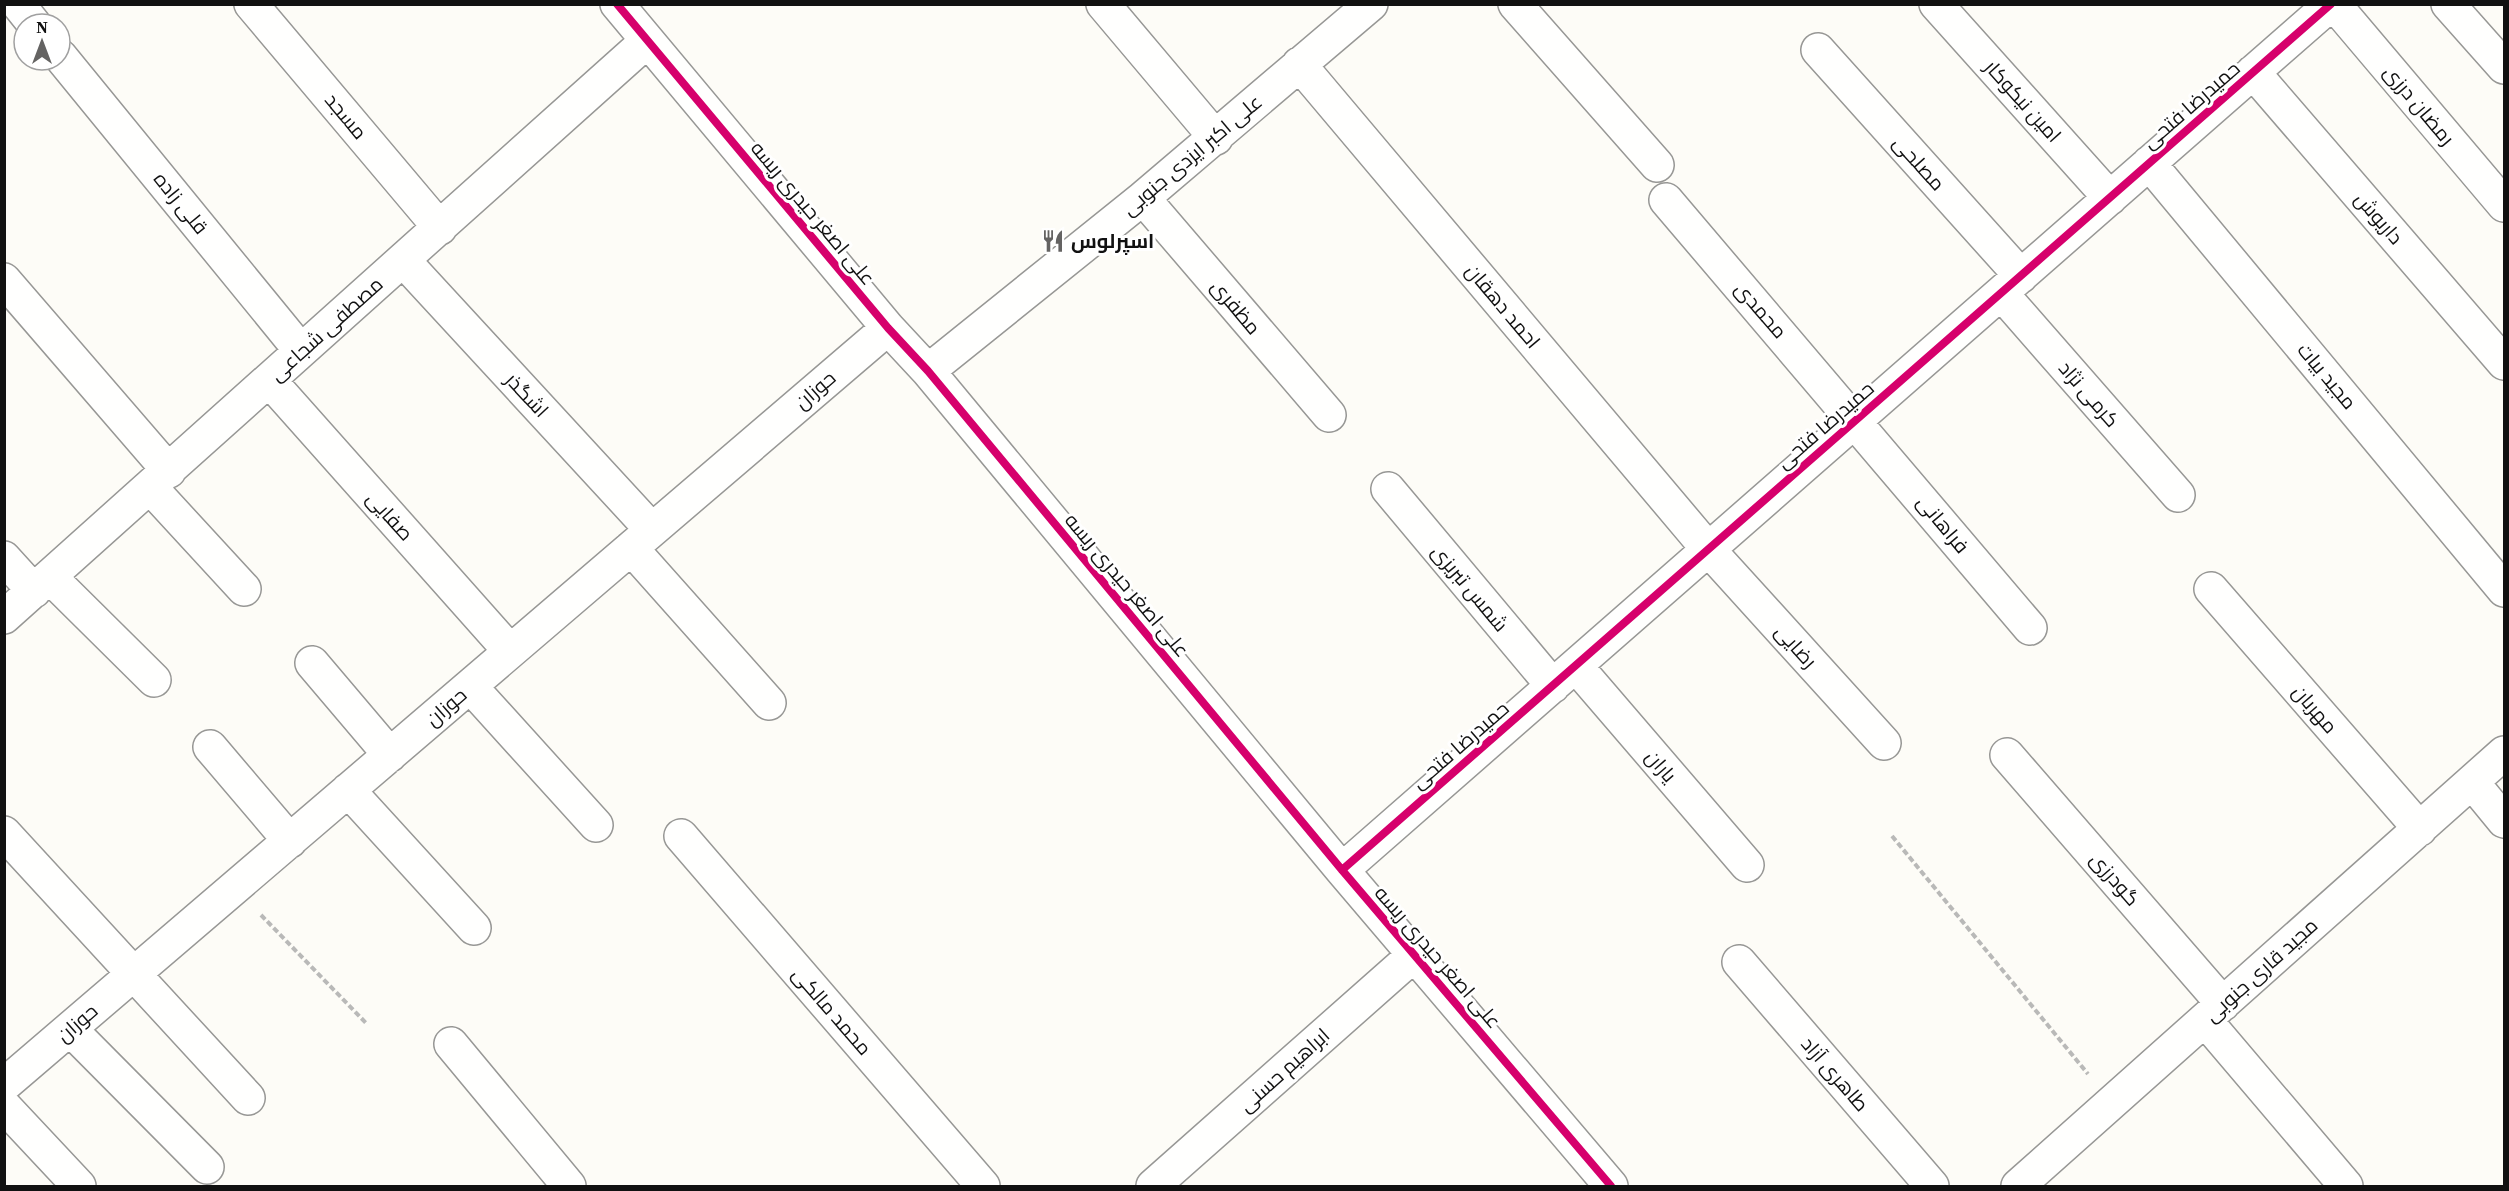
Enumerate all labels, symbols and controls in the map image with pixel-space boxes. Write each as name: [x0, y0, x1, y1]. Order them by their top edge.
north arrow: [12, 12, 72, 72]
text: N: [36, 16, 48, 38]
street label: امین نیکوکار: [1978, 53, 2068, 148]
street label: حمیدرضا فتحی: [2136, 55, 2246, 155]
street label: رمضان درزی: [2377, 59, 2461, 151]
street label: مسجد: [318, 87, 374, 145]
street label: علی اکبر ایزدی جنوبی: [1116, 88, 1268, 222]
street label: مصلحی: [1887, 129, 1951, 197]
street label: علی اصغر حیدری ریسه: [744, 135, 882, 291]
street label: قلی زاده: [147, 166, 215, 240]
street label: داریوش: [2348, 186, 2410, 250]
place label: اسپرلوس: [1071, 227, 1154, 255]
restaurant icon: اسپرلوس: [1040, 228, 1066, 254]
street label: احمد دهقان: [1459, 258, 1547, 354]
street label: مصطفی شجاعی: [263, 270, 389, 388]
street label: مظفری: [1205, 273, 1267, 341]
street label: محمدی: [1728, 276, 1794, 344]
street label: مجید بیات: [2291, 337, 2363, 415]
street label: کرمی نژاد: [2052, 355, 2126, 433]
street label: حوزان: [788, 364, 842, 416]
street label: اشگذر: [498, 366, 555, 424]
street label: حمیدرضا فتحی: [1770, 375, 1880, 475]
street label: صفایی: [360, 485, 420, 547]
street label: فراهانی: [1910, 489, 1976, 559]
street label: علی اصغر حیدری ریسه: [1058, 507, 1196, 663]
street label: شمس تبریزی: [1425, 538, 1515, 638]
street label: رضایی: [1769, 618, 1823, 674]
street label: مهربان: [2286, 678, 2344, 740]
street label: حوزان: [419, 681, 473, 733]
street label: حمیدرضا فتحی: [1405, 695, 1515, 795]
street label: یاران: [1639, 744, 1684, 789]
street label: گودرزی: [2084, 846, 2146, 912]
street label: علی اصغر حیدری ریسه: [1368, 880, 1508, 1034]
street label: مجید قاری جنوبی: [2198, 912, 2324, 1028]
street label: محمد مالکی: [786, 961, 878, 1061]
street label: حوزان: [50, 997, 104, 1049]
street label: ابراهیم حسنی: [1232, 1022, 1336, 1118]
street label: طاهری آزاد: [1795, 1030, 1875, 1118]

